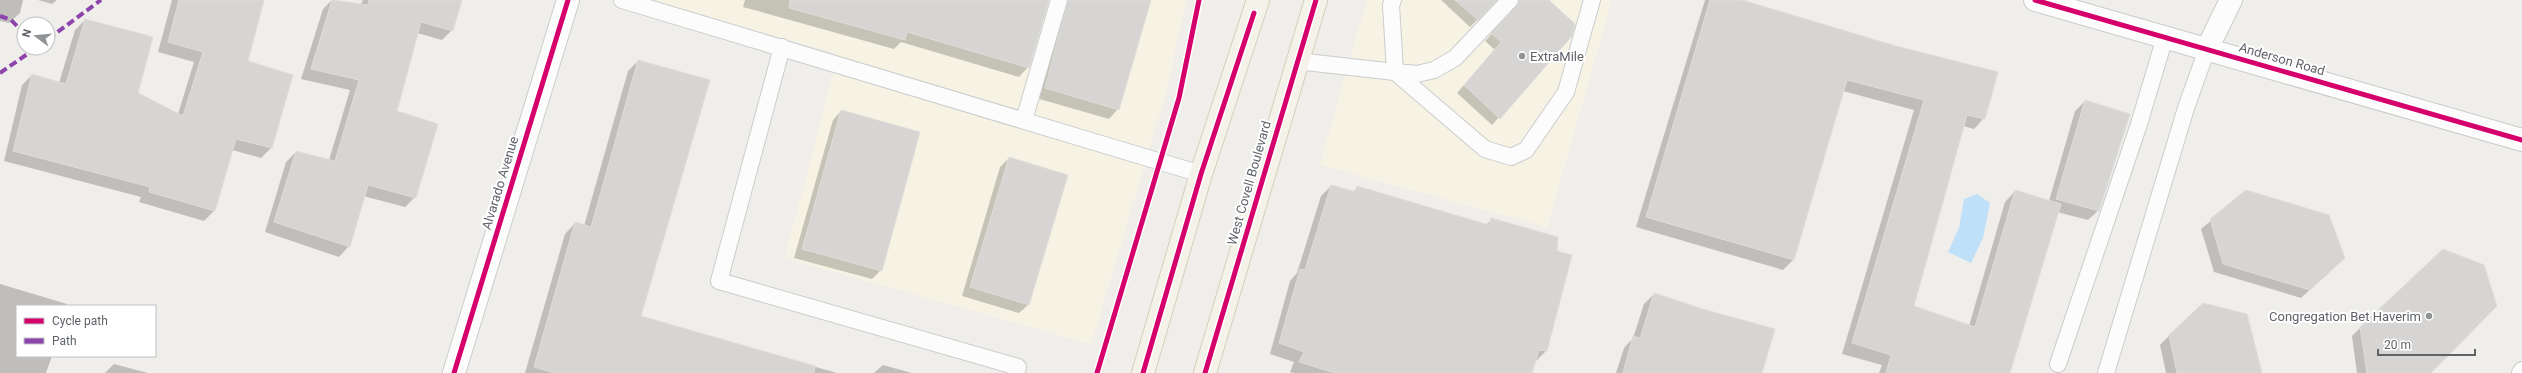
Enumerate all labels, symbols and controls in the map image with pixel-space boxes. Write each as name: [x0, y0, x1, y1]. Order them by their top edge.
north arrow: [16, 16, 56, 56]
text: N: [20, 28, 34, 39]
street label: Anderson Road: [2237, 40, 2327, 78]
place label: ExtraMile: [1530, 49, 1584, 64]
marker: ExtraMile: [1517, 51, 1527, 61]
street label: West Covell Boulevard: [1224, 119, 1274, 247]
street label: Alvarado Avenue: [479, 135, 521, 231]
legend: [16, 305, 156, 357]
place label: Congregation Bet Haverim: [2269, 309, 2421, 324]
marker: Congregation Bet Haverim: [2424, 311, 2434, 321]
text: Cycle path: [52, 314, 108, 328]
scale bar: [2378, 331, 2475, 357]
text: Path: [52, 334, 77, 348]
text: 20 m: [2384, 338, 2411, 352]

